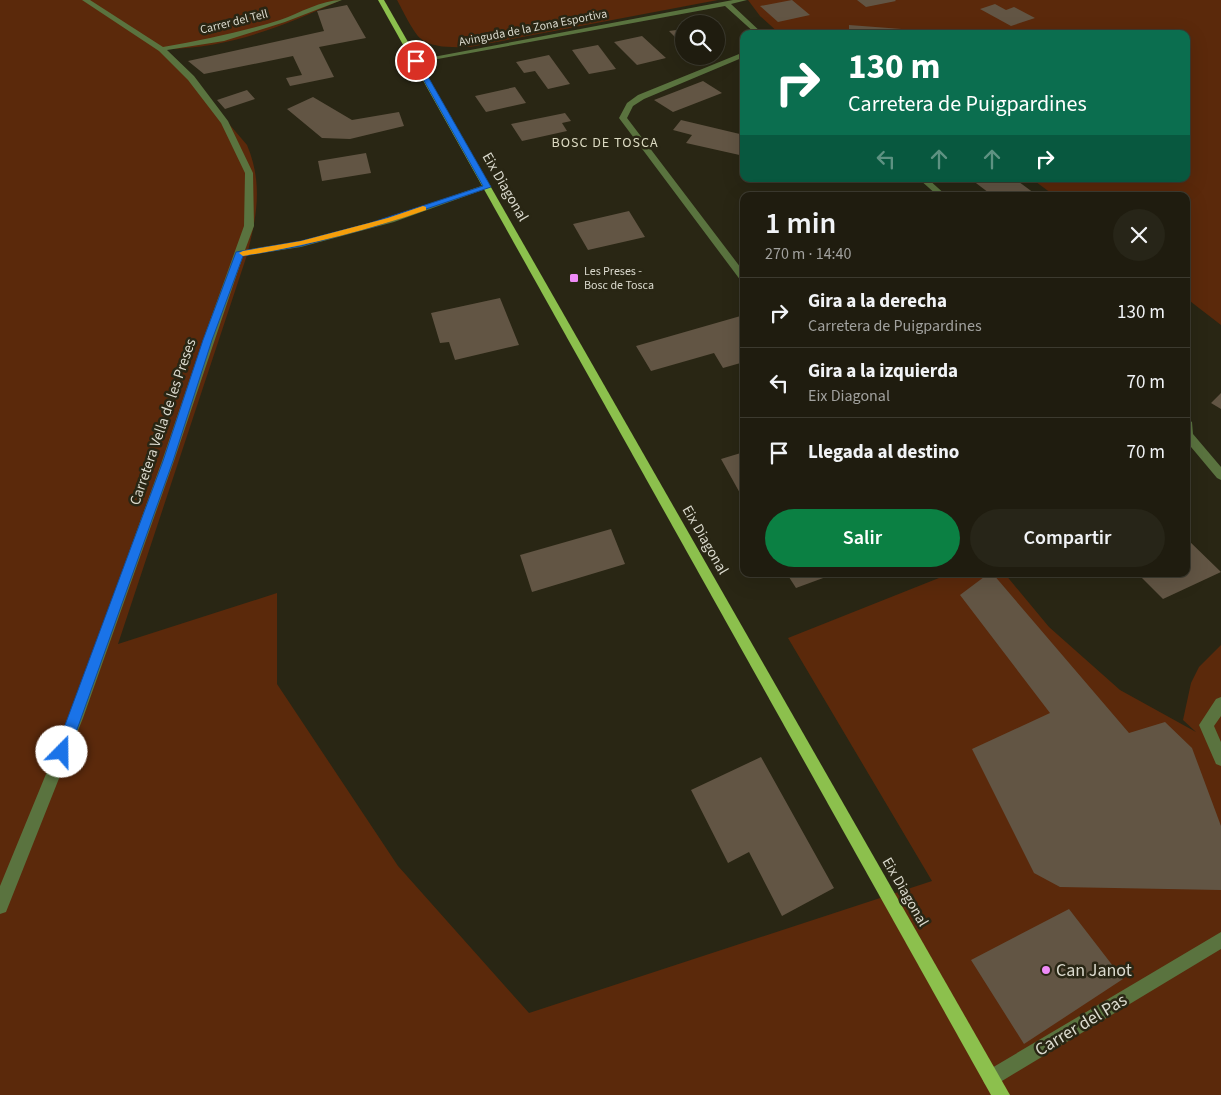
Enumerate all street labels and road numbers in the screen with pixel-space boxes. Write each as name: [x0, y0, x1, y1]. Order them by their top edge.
street label: Carrer del Tell: [198, 5, 270, 39]
street label: Avinguda de la Zona Esportiva: [457, 5, 609, 51]
street label: Eix Diagonal: [477, 148, 533, 226]
street label: Carretera Vella de les Preses: [125, 336, 201, 508]
street label: Eix Diagonal: [677, 501, 733, 579]
street label: Eix Diagonal: [877, 853, 933, 931]
street label: Carrer del Pas: [1030, 988, 1132, 1062]

